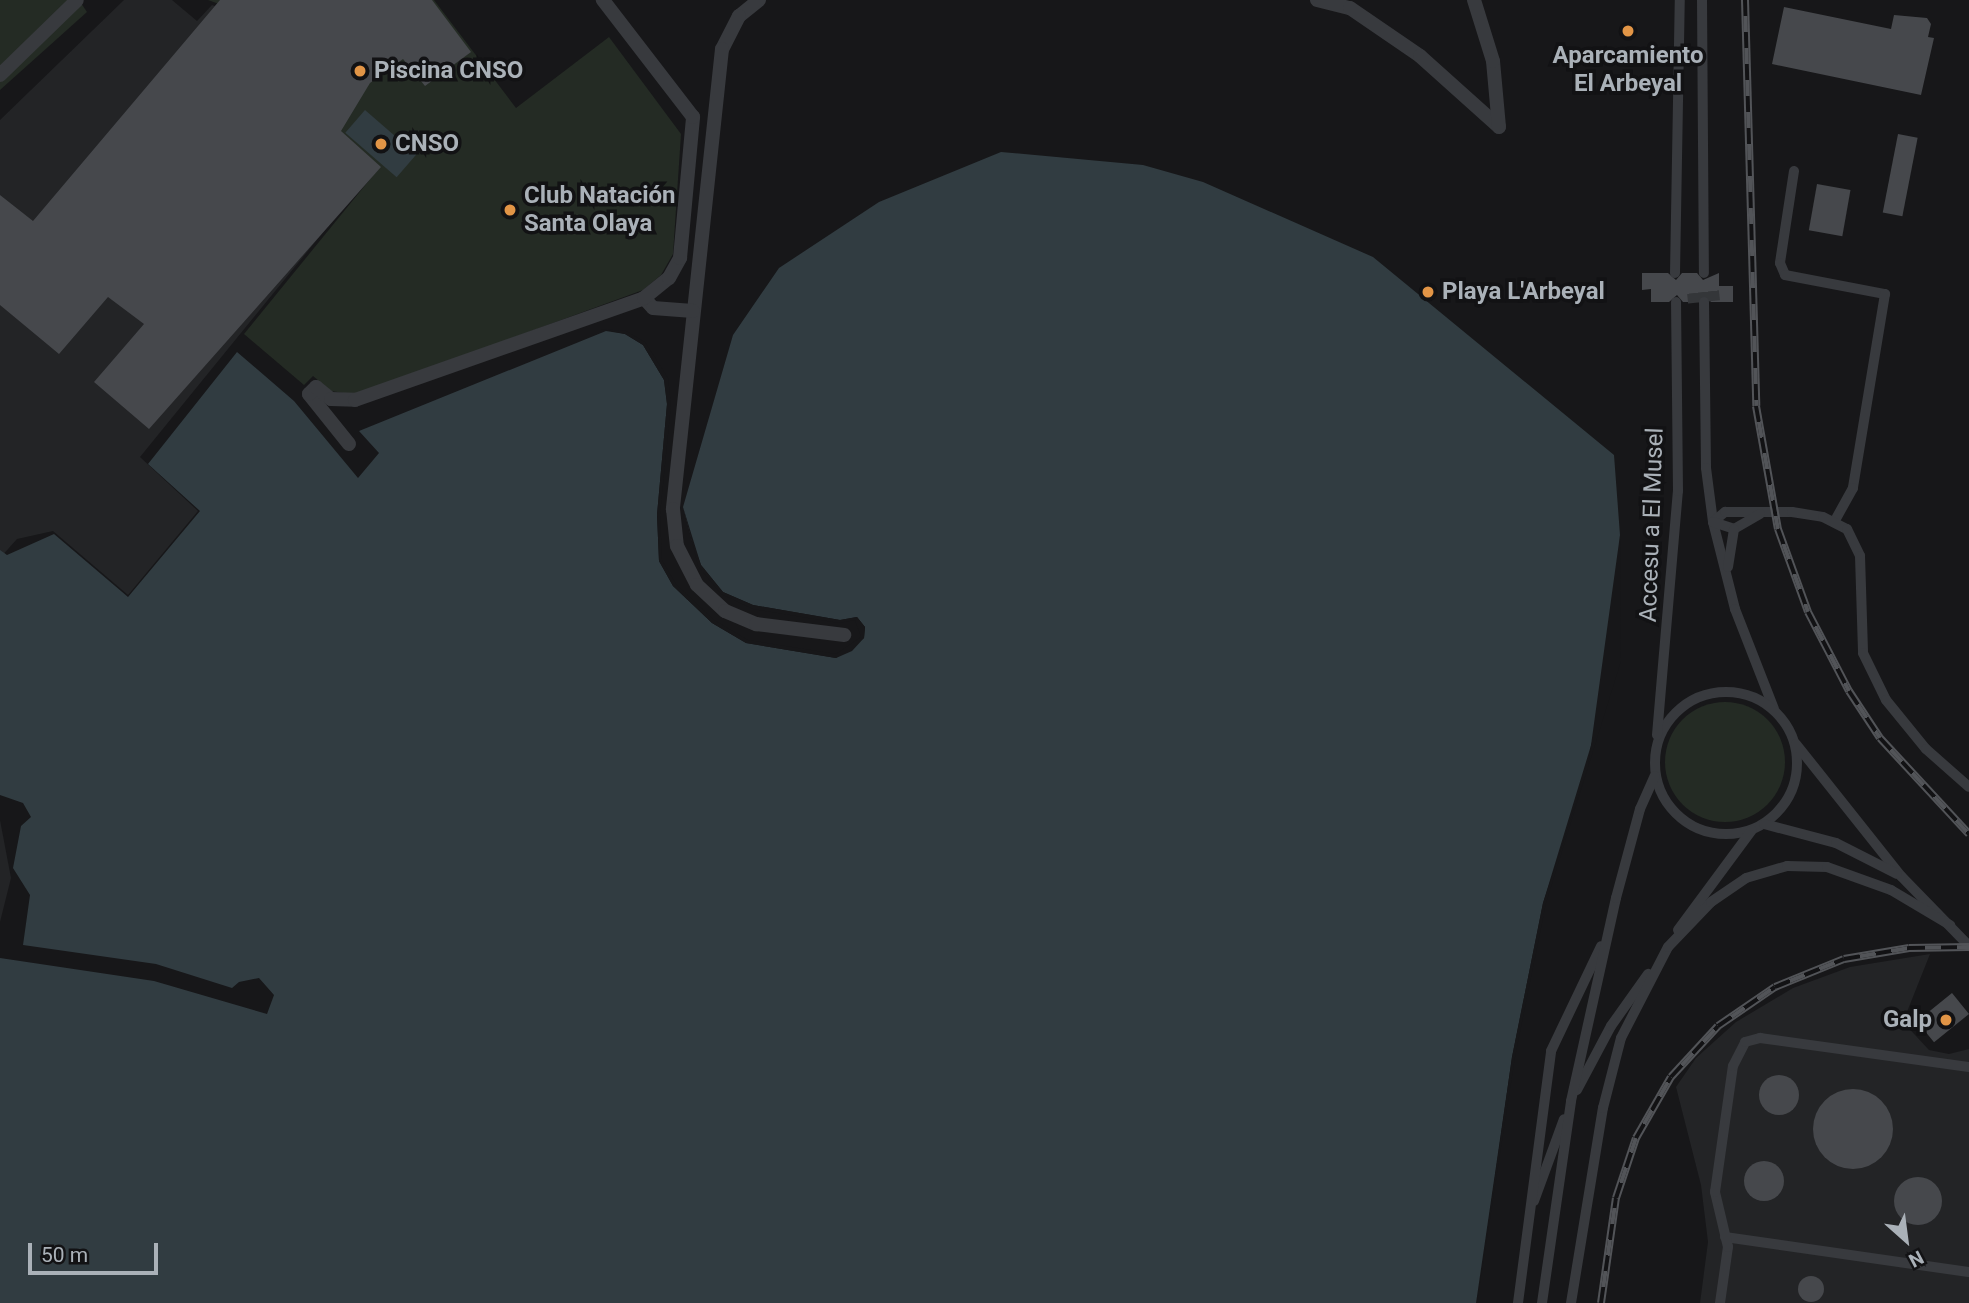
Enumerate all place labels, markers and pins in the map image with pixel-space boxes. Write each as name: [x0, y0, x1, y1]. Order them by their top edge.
marker: Aparcamiento El Arbeyal: [1620, 23, 1636, 39]
place label: Aparcamiento El Arbeyal: [1553, 42, 1703, 98]
place label: Piscina CNSO: [374, 57, 523, 85]
marker: Piscina CNSO: [352, 63, 368, 79]
place label: CNSO: [395, 130, 459, 158]
marker: CNSO: [373, 136, 389, 152]
place label: Club Natación Santa Olaya: [524, 182, 676, 238]
marker: Club Natación Santa Olaya: [502, 202, 518, 218]
place label: Playa L'Arbeyal: [1442, 278, 1605, 306]
marker: Playa L'Arbeyal: [1420, 284, 1436, 300]
place label: Galp: [1883, 1006, 1932, 1034]
marker: Galp: [1938, 1012, 1954, 1028]

